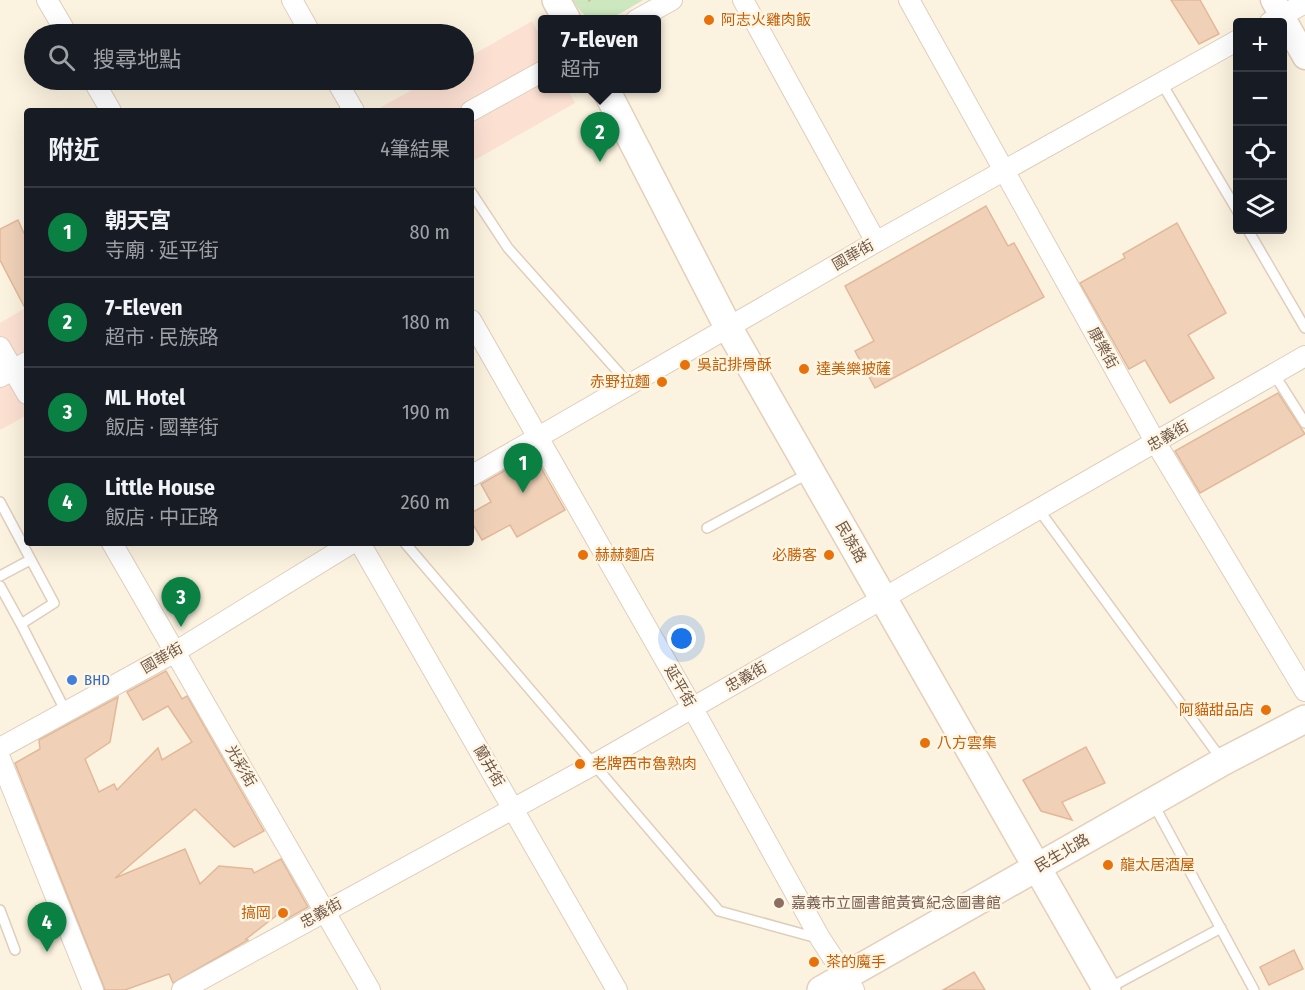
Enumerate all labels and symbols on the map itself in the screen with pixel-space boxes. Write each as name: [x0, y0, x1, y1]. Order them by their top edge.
place label: 阿志火雞肉飯: [721, 11, 811, 29]
marker: 阿志火雞肉飯: [702, 13, 716, 27]
pin: 2: [580, 112, 620, 162]
street label: 國華街: [829, 236, 877, 274]
street label: 康樂街: [1084, 324, 1122, 372]
place label: 吳記排骨酥: [697, 356, 772, 374]
marker: 吳記排骨酥: [678, 358, 692, 372]
place label: 達美樂披薩: [816, 360, 891, 378]
marker: 達美樂披薩: [797, 362, 811, 376]
place label: 赤野拉麵: [590, 373, 650, 391]
marker: 赤野拉麵: [655, 375, 669, 389]
street label: 忠義街: [1144, 417, 1192, 455]
pin: 1: [504, 444, 542, 493]
street label: 民族路: [832, 518, 870, 566]
place label: 赫赫麵店: [595, 546, 655, 564]
place label: 必勝客: [772, 546, 817, 564]
marker: 赫赫麵店: [576, 548, 590, 562]
marker: 必勝客: [822, 548, 836, 562]
pin: 3: [162, 578, 201, 627]
your location: [667, 624, 696, 653]
street label: 國華街: [138, 639, 186, 677]
street label: 忠義街: [722, 658, 770, 696]
street label: 延平街: [661, 662, 699, 710]
place label: BHD: [84, 671, 110, 689]
marker: BHD: [65, 673, 79, 687]
place label: 阿貓甜品店: [1179, 701, 1254, 719]
marker: 阿貓甜品店: [1259, 703, 1273, 717]
place label: 八方雲集: [937, 734, 997, 752]
marker: 八方雲集: [918, 736, 932, 750]
street label: 光彩街: [222, 742, 260, 790]
street label: 蘭井街: [470, 742, 508, 790]
place label: 老牌西市魯熟肉: [592, 755, 697, 773]
marker: 老牌西市魯熟肉: [573, 757, 587, 771]
street label: 民生北路: [1032, 830, 1092, 876]
place label: 龍太居酒屋: [1120, 856, 1195, 874]
marker: 龍太居酒屋: [1101, 858, 1115, 872]
street label: 忠義街: [297, 894, 345, 932]
place label: 嘉義市立圖書館黃賓紀念圖書館: [791, 894, 1001, 912]
marker: 嘉義市立圖書館黃賓紀念圖書館: [772, 896, 786, 910]
pin: 4: [28, 902, 66, 952]
place label: 搞岡: [241, 904, 271, 922]
marker: 搞岡: [276, 906, 290, 920]
place label: 茶的魔手: [826, 953, 886, 971]
marker: 茶的魔手: [807, 955, 821, 969]

